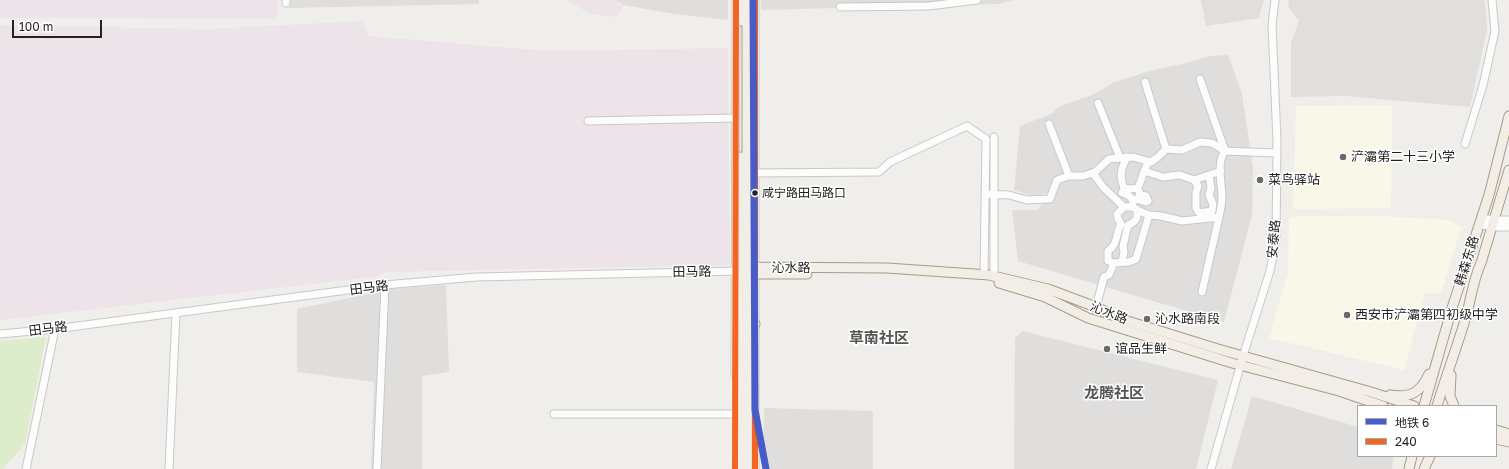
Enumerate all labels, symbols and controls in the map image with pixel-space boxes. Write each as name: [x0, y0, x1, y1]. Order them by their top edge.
scale bar: [14, 12, 104, 38]
text: 100 m: [19, 19, 53, 34]
place label: 浐灞第二十三小学: [1351, 149, 1455, 165]
marker: 浐灞第二十三小学: [1338, 152, 1348, 162]
place label: 菜鸟驿站: [1268, 172, 1320, 188]
marker: 菜鸟驿站: [1255, 175, 1265, 185]
place label: 咸宁路田马路口: [762, 186, 846, 200]
marker: 咸宁路田马路口: [750, 188, 760, 198]
street label: 安泰路: [1265, 219, 1283, 259]
street label: 韩森东路: [1452, 234, 1482, 288]
street label: 沁水路: [772, 260, 810, 276]
street label: 田马路: [672, 264, 712, 280]
street label: 田马路: [349, 278, 389, 298]
street label: 沁水路: [1088, 299, 1130, 327]
place label: 西安市浐灞第四初级中学: [1355, 307, 1498, 323]
marker: 西安市浐灞第四初级中学: [1342, 310, 1352, 320]
place label: 沁水路南段: [1155, 311, 1220, 327]
marker: 沁水路南段: [1142, 314, 1152, 324]
street label: 田马路: [28, 319, 68, 339]
district label: 草南社区: [849, 329, 909, 347]
place label: 谊品生鲜: [1115, 341, 1167, 357]
marker: 谊品生鲜: [1102, 344, 1112, 354]
district label: 龙腾社区: [1084, 384, 1144, 402]
legend: [1357, 405, 1497, 457]
text: 地铁 6: [1395, 415, 1429, 430]
text: 240: [1395, 434, 1417, 449]

